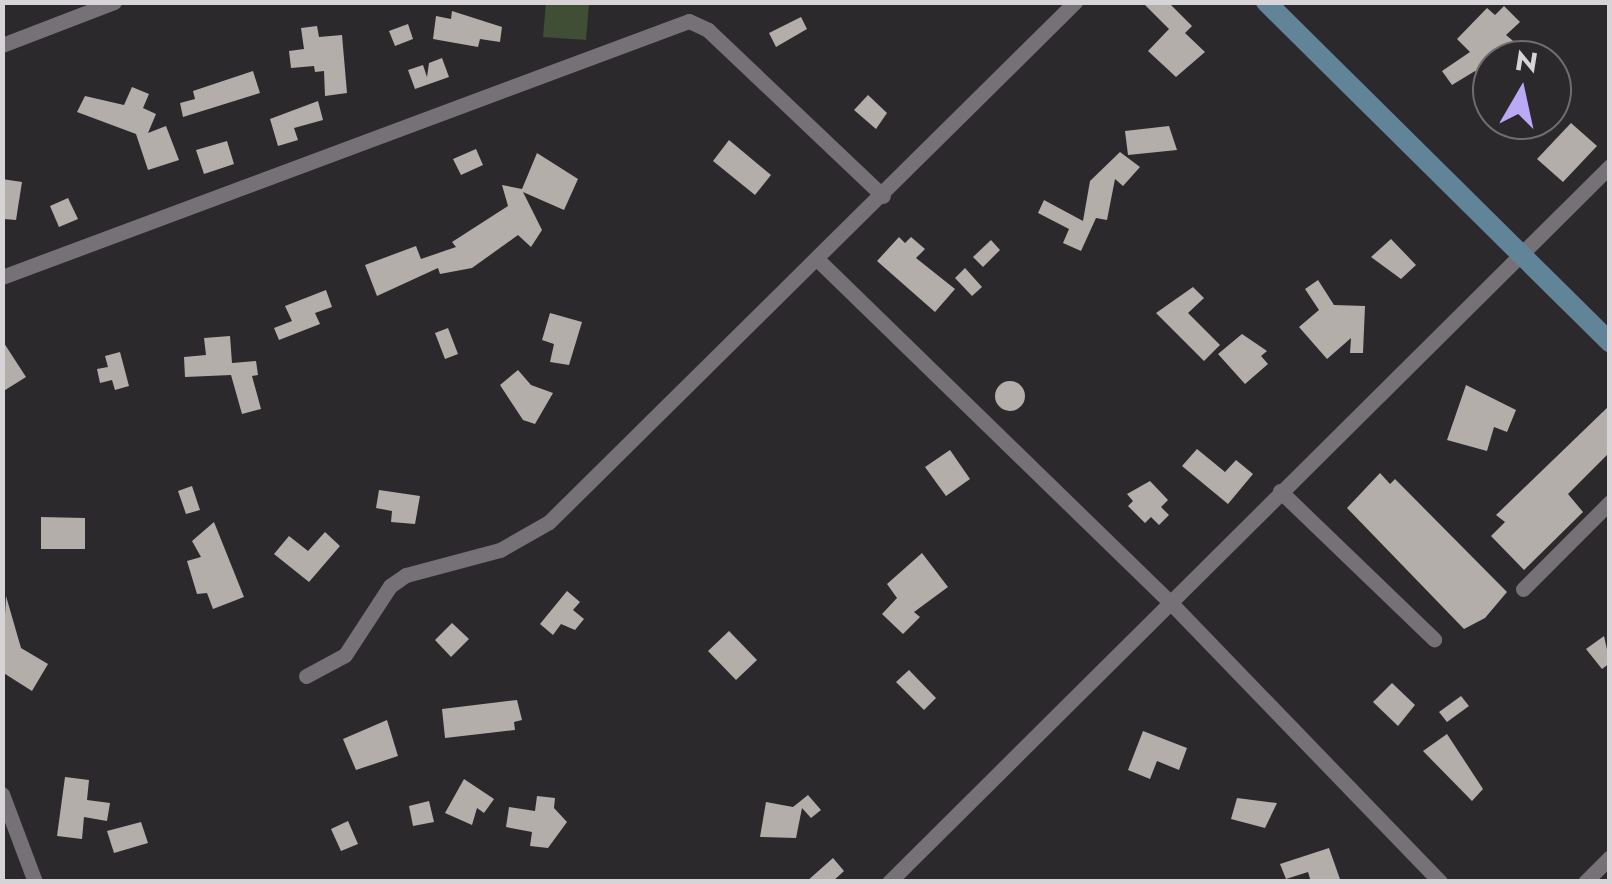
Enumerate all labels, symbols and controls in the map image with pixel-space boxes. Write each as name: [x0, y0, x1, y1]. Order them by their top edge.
north arrow: [1472, 40, 1572, 140]
text: N: [1512, 40, 1541, 84]

